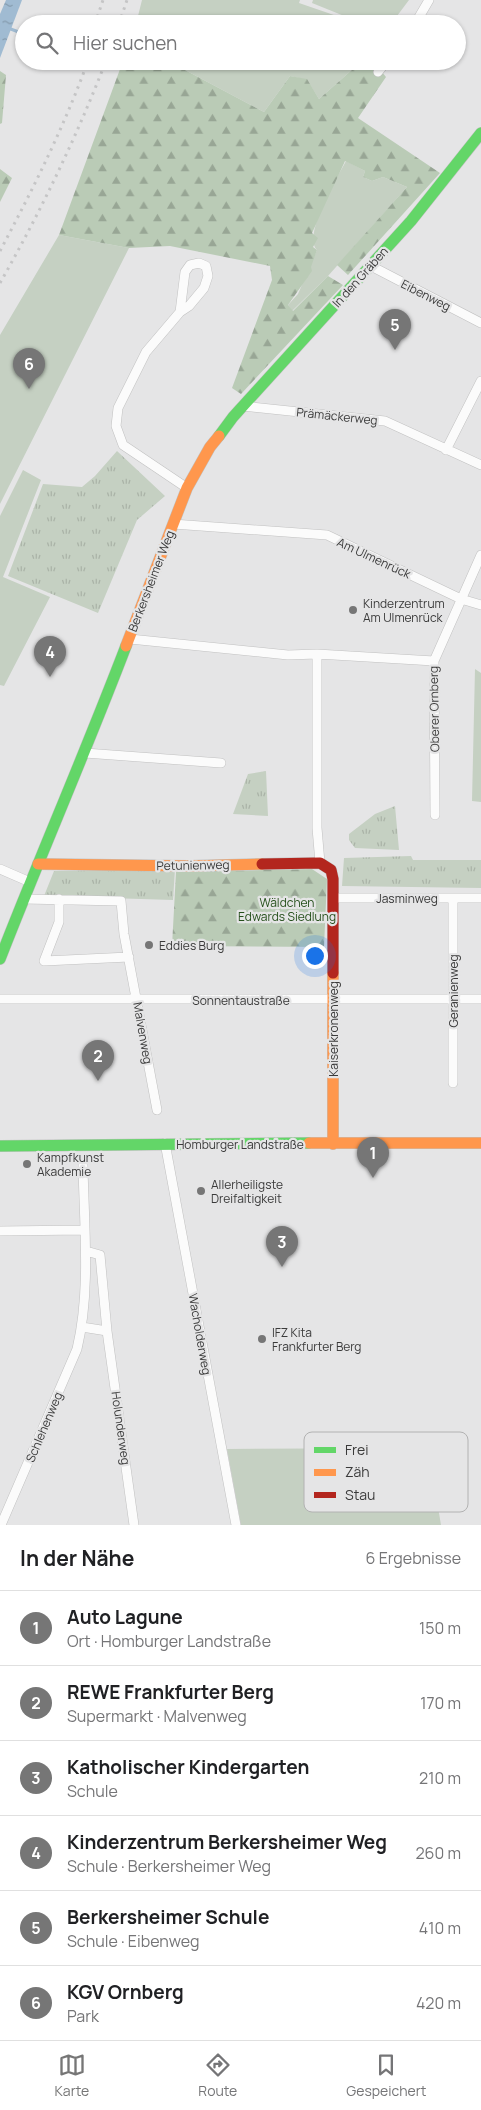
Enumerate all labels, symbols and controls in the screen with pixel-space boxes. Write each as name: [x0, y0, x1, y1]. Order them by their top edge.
search box: [15, 15, 466, 70]
icon: search: [33, 29, 61, 57]
text: Hier suchen: [73, 30, 177, 56]
street label: In den Gräben: [328, 243, 392, 311]
street label: Eibenweg: [398, 275, 454, 315]
pin: 5: [379, 309, 411, 350]
pin: 6: [13, 348, 45, 389]
street label: Prämäckerweg: [295, 403, 379, 429]
street label: Berkersheimer Weg: [124, 528, 178, 634]
street label: Am Ulmenrück: [334, 533, 415, 583]
place label: Kinderzentrum Am Ulmenrück: [363, 595, 445, 626]
marker: Kinderzentrum Am Ulmenrück: [347, 604, 359, 616]
pin: 4: [34, 636, 66, 677]
street label: Oberer Ornberg: [425, 666, 443, 752]
street label: Petunienweg: [156, 856, 230, 874]
street label: Jasminweg: [376, 890, 438, 907]
park label: Wäldchen Edwards Siedlung: [238, 894, 336, 925]
place label: Eddies Burg: [159, 937, 224, 954]
marker: Eddies Burg: [143, 939, 155, 951]
your location: [302, 943, 328, 969]
street label: Geranienweg: [445, 954, 462, 1028]
street label: Kaiserkronenweg: [325, 981, 342, 1077]
street label: Sonnentaustraße: [192, 992, 290, 1009]
street label: Malvenweg: [129, 1001, 157, 1065]
pin: 2: [82, 1040, 114, 1081]
street label: Homburger Landstraße: [176, 1136, 304, 1153]
pin: 1: [357, 1137, 389, 1178]
place label: Kampfkunst Akademie: [37, 1149, 104, 1180]
marker: Kampfkunst Akademie: [21, 1158, 33, 1170]
place label: Allerheiligste Dreifaltigkeit: [211, 1176, 283, 1207]
marker: Allerheiligste Dreifaltigkeit: [195, 1185, 207, 1197]
pin: 3: [266, 1226, 298, 1267]
street label: Wacholderweg: [184, 1292, 216, 1376]
place label: IFZ Kita Frankfurter Berg: [272, 1324, 361, 1355]
marker: IFZ Kita Frankfurter Berg: [256, 1333, 268, 1345]
street label: Schlehenweg: [21, 1389, 67, 1465]
street label: Holunderweg: [107, 1390, 135, 1466]
legend: [304, 1432, 468, 1512]
text: Frei: [345, 1440, 368, 1459]
text: Zäh: [345, 1462, 370, 1481]
text: Stau: [345, 1485, 375, 1504]
text: In der Nähe: [20, 1544, 134, 1572]
text: 6 Ergebnisse: [366, 1547, 461, 1569]
text: Auto Lagune: [67, 1604, 183, 1630]
text: 1: [32, 1617, 40, 1639]
text: 150 m: [419, 1617, 461, 1639]
text: Ort · Homburger Landstraße: [67, 1630, 271, 1652]
text: REWE Frankfurter Berg: [67, 1679, 274, 1705]
text: 2: [31, 1692, 41, 1714]
text: 170 m: [420, 1692, 461, 1714]
text: Supermarkt · Malvenweg: [67, 1705, 247, 1727]
text: Katholischer Kindergarten: [67, 1754, 309, 1780]
text: 3: [31, 1767, 41, 1789]
text: 210 m: [419, 1767, 461, 1789]
text: Schule: [67, 1780, 118, 1802]
text: Kinderzentrum Berkersheimer Weg: [67, 1829, 387, 1855]
text: 4: [31, 1842, 41, 1864]
text: 260 m: [415, 1842, 461, 1864]
text: Schule · Berkersheimer Weg: [67, 1855, 271, 1877]
text: Berkersheimer Schule: [67, 1904, 269, 1930]
text: 5: [31, 1917, 41, 1939]
text: 410 m: [419, 1917, 461, 1939]
text: Schule · Eibenweg: [67, 1930, 200, 1952]
text: KGV Ornberg: [67, 1979, 184, 2005]
text: 6: [31, 1992, 41, 2014]
text: 420 m: [416, 1992, 461, 2014]
text: Park: [67, 2005, 99, 2027]
tab: Karte: [55, 2051, 89, 2100]
tab: Route: [198, 2051, 237, 2100]
tab: Gespeichert: [346, 2051, 426, 2100]

